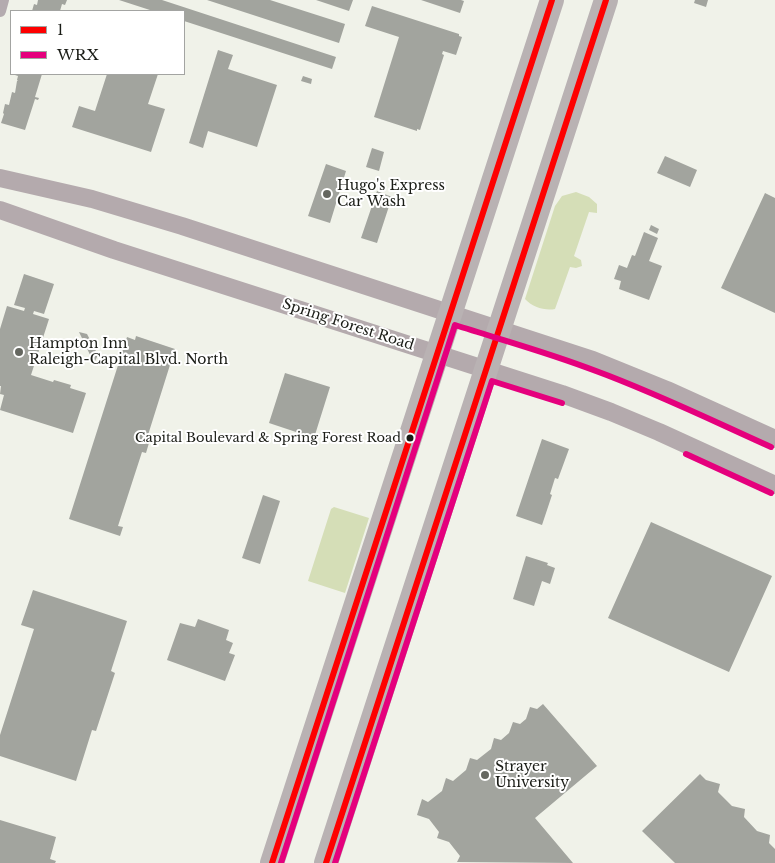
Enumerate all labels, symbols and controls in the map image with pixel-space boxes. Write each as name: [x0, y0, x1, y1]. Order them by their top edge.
legend: [10, 10, 185, 75]
text: 1: [57, 20, 64, 39]
text: WRX: [57, 45, 99, 64]
place label: Hugo's Express Car Wash: [337, 178, 445, 210]
marker: Hugo's Express Car Wash: [321, 188, 333, 200]
street label: Spring Forest Road: [280, 296, 416, 354]
place label: Hampton Inn Raleigh-Capital Blvd. North: [29, 336, 228, 368]
marker: Hampton Inn Raleigh-Capital Blvd. North: [13, 346, 25, 358]
place label: Capital Boulevard & Spring Forest Road: [135, 430, 401, 446]
marker: Capital Boulevard & Spring Forest Road: [405, 433, 415, 443]
place label: Strayer University: [495, 759, 569, 792]
marker: Strayer University: [479, 769, 491, 781]

